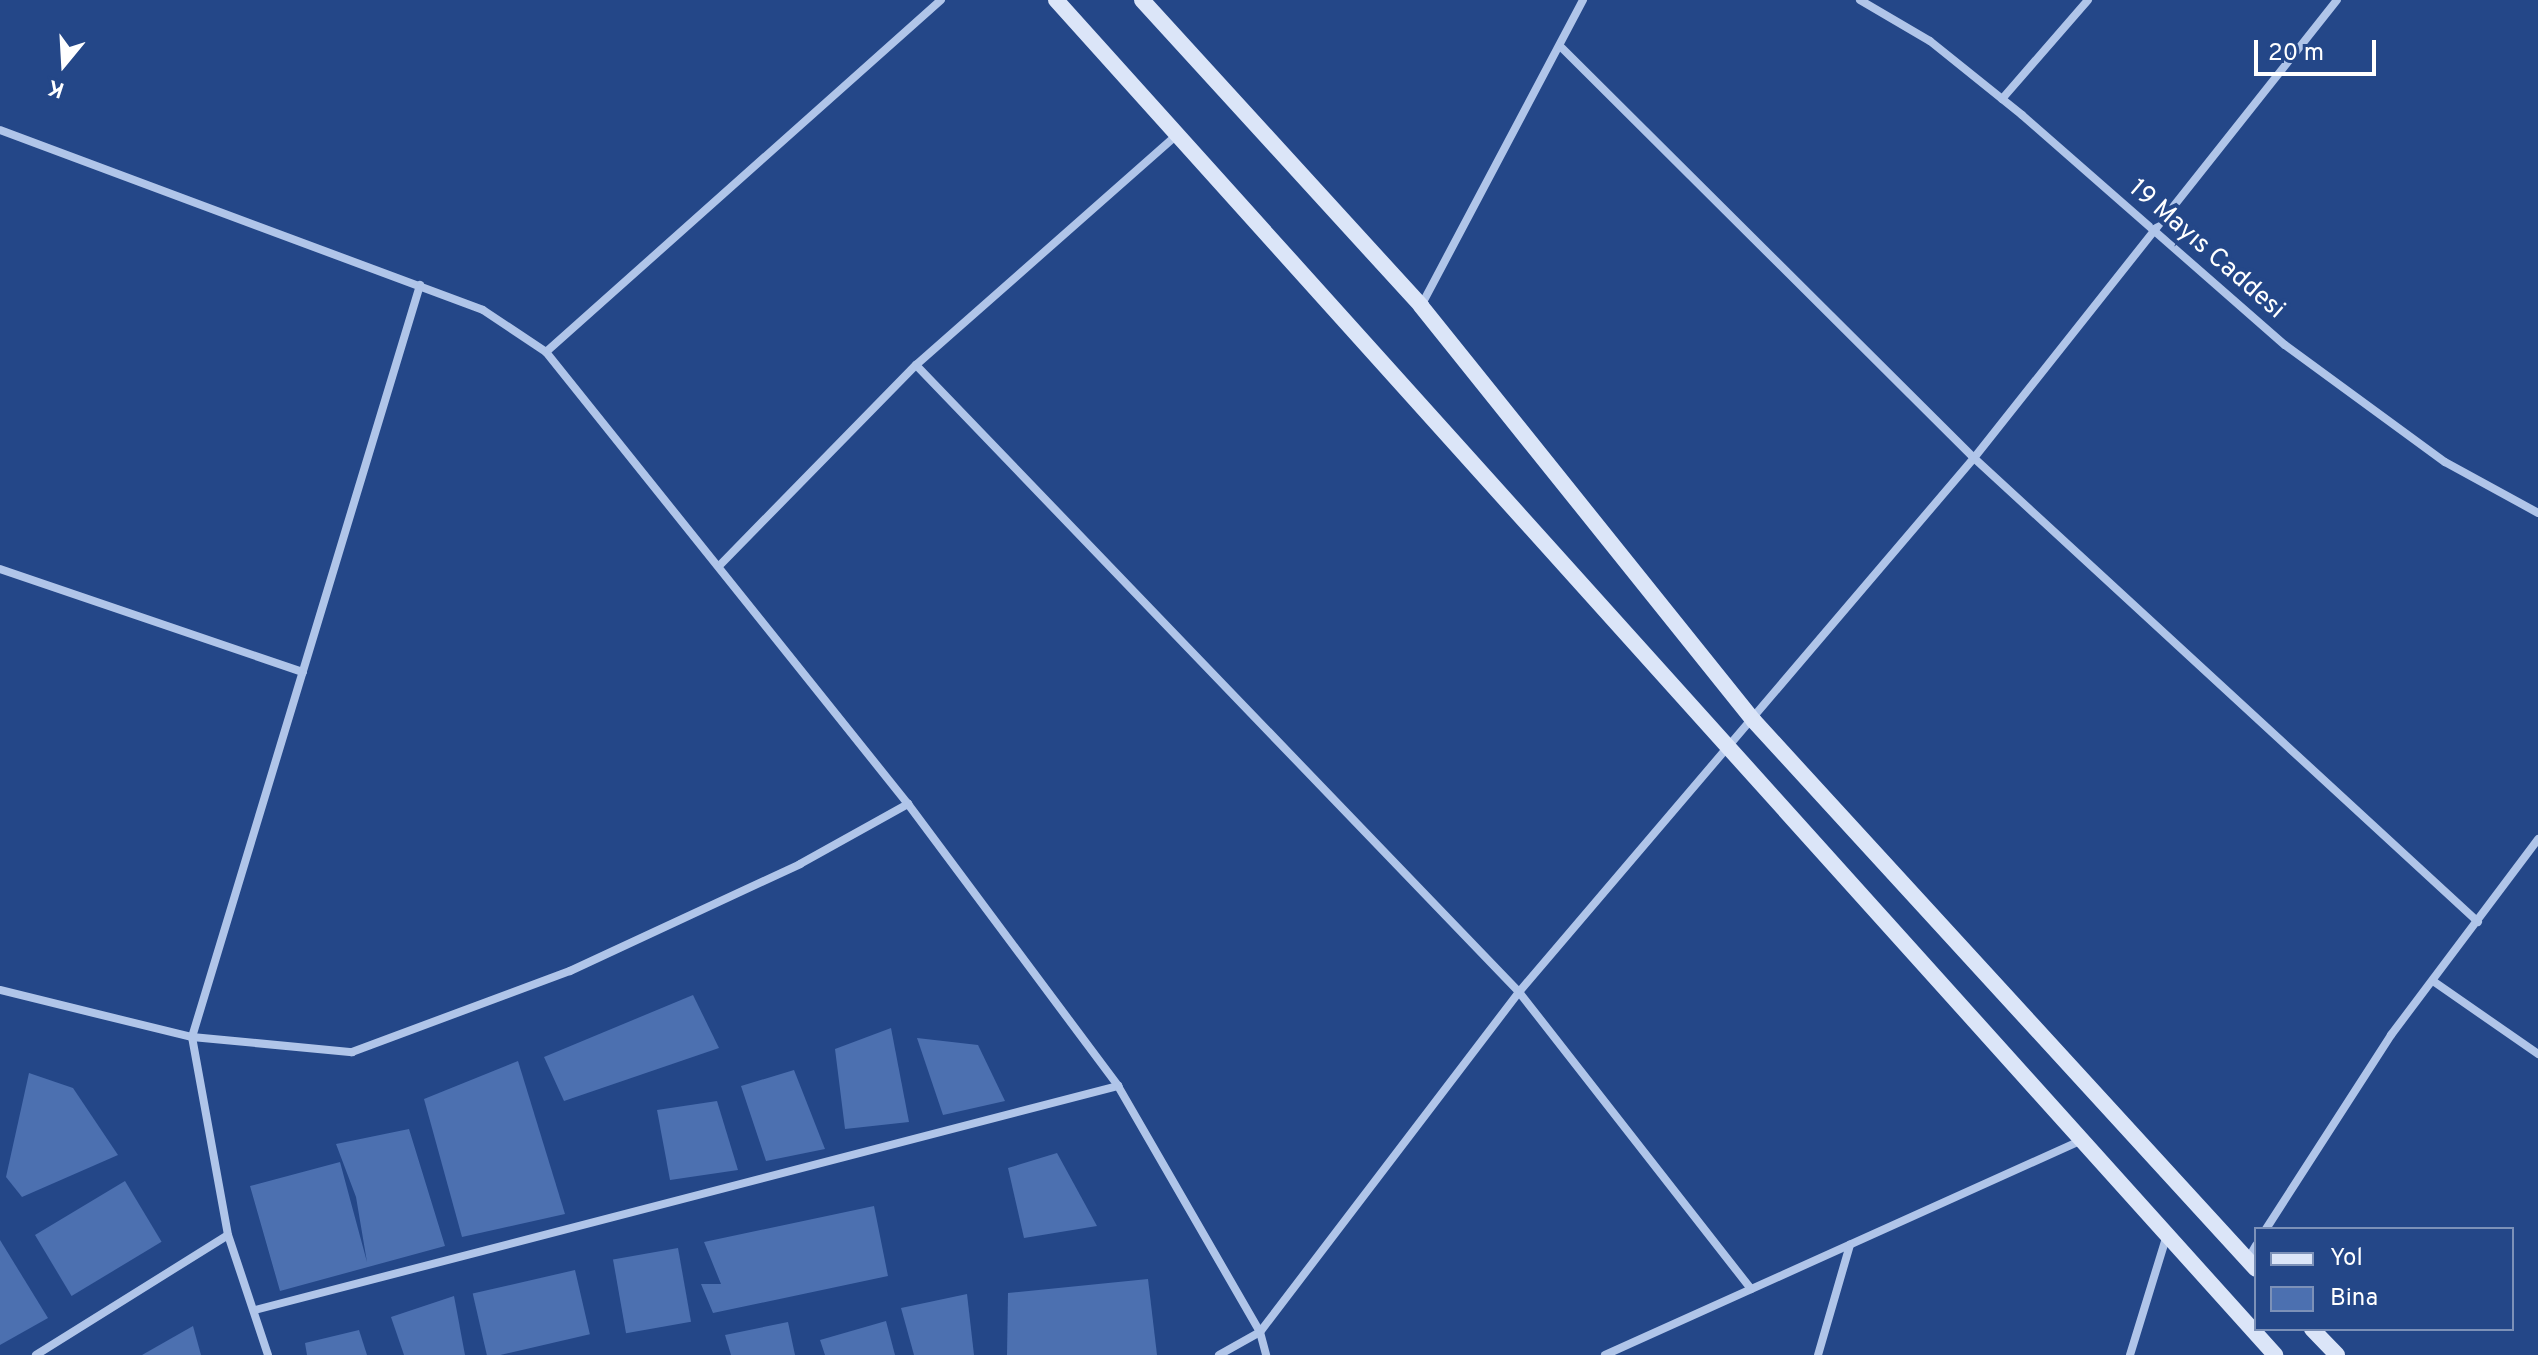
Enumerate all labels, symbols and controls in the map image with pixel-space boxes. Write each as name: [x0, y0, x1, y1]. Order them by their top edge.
north arrow: [24, 24, 104, 104]
scale bar: [2258, 24, 2380, 74]
text: 20 m: [2268, 39, 2324, 69]
text: K: [45, 72, 68, 103]
street label: 19 Mayıs Caddesi: [2122, 174, 2290, 326]
legend: [2254, 1227, 2514, 1331]
text: Yol: [2330, 1244, 2363, 1274]
text: Bina: [2330, 1284, 2378, 1314]

